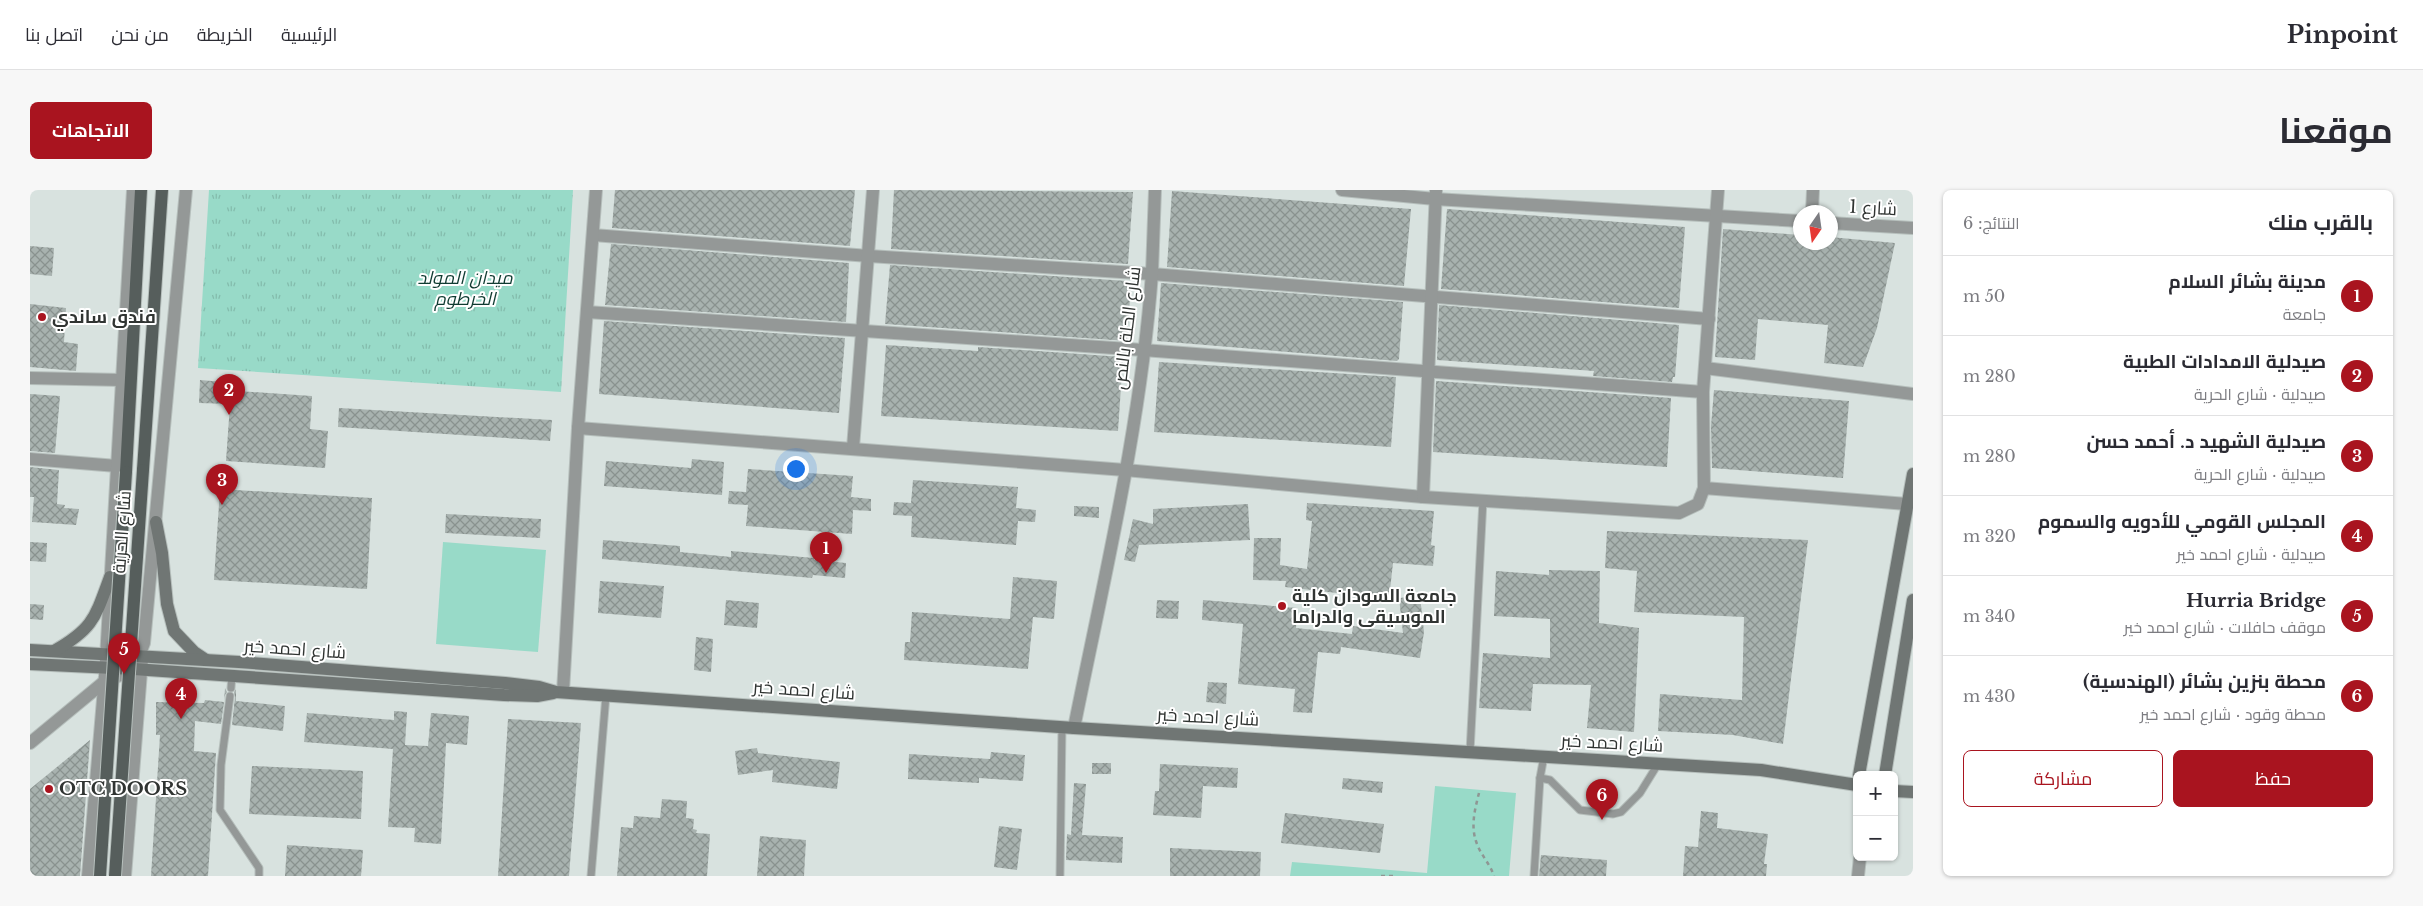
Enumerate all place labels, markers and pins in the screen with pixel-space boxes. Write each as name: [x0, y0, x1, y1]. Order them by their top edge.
place label: فندق ساندي: [52, 306, 156, 331]
marker: فندق ساندي: [36, 311, 48, 323]
pin: 2: [213, 374, 245, 415]
pin: 3: [206, 464, 238, 505]
pin: 1: [810, 532, 842, 573]
place label: جامعة السودان كلية الموسيقى والدراما: [1292, 585, 1457, 628]
marker: جامعة السودان كلية الموسيقى والدراما: [1276, 600, 1288, 612]
pin: 5: [108, 633, 140, 674]
pin: 4: [165, 678, 197, 719]
place label: OTC DOORS: [59, 778, 187, 800]
pin: 6: [1586, 779, 1618, 820]
marker: OTC DOORS: [43, 783, 55, 795]

